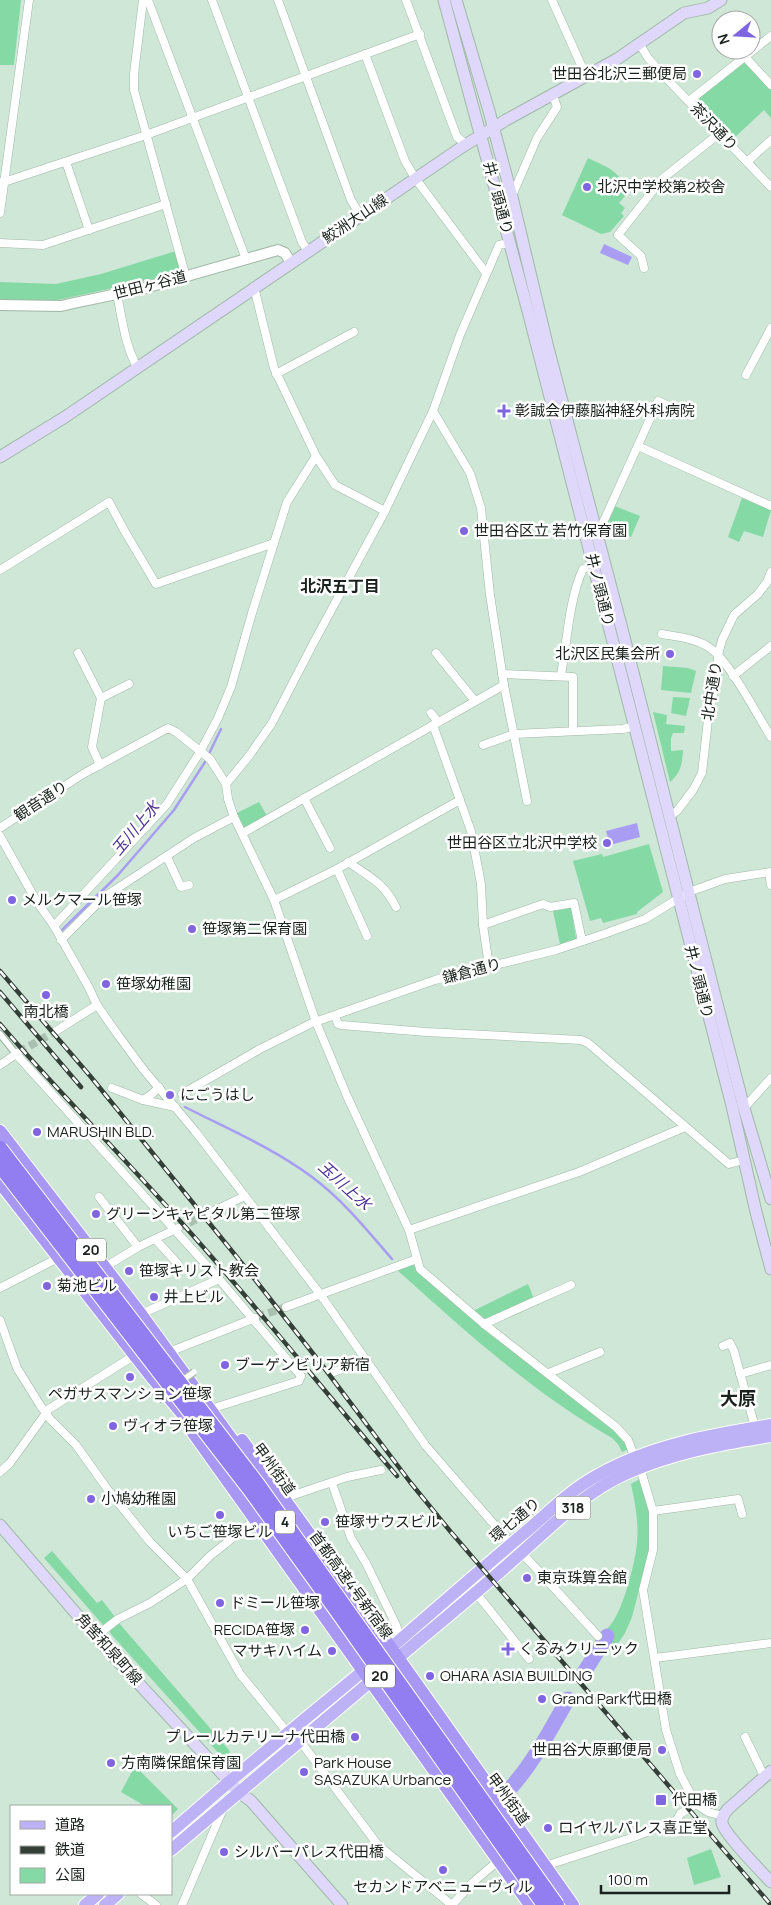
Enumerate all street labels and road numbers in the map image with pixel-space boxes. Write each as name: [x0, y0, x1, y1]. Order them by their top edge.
street label: 茶沢通り: [686, 98, 743, 156]
street label: 井ノ頭通り: [479, 159, 518, 237]
street label: 鮫洲大山線: [318, 189, 392, 248]
street label: 世田ヶ谷道: [111, 265, 189, 304]
street label: 井ノ頭通り: [581, 551, 620, 629]
street label: 北中通り: [696, 660, 727, 722]
street label: 観音通り: [10, 775, 72, 826]
street label: 井ノ頭通り: [680, 943, 719, 1021]
street label: 鎌倉通り: [440, 953, 504, 988]
road number: 20: [76, 1238, 106, 1262]
street label: 甲州街道: [248, 1438, 301, 1499]
street label: 環七通り: [485, 1492, 544, 1547]
road number: 318: [556, 1496, 590, 1520]
road number: 4: [275, 1510, 295, 1534]
street label: 首都高速4号新宿線: [305, 1526, 398, 1643]
street label: 角筈和泉町線: [71, 1608, 147, 1689]
road number: 20: [365, 1664, 395, 1688]
street label: 甲州街道: [482, 1768, 535, 1829]

